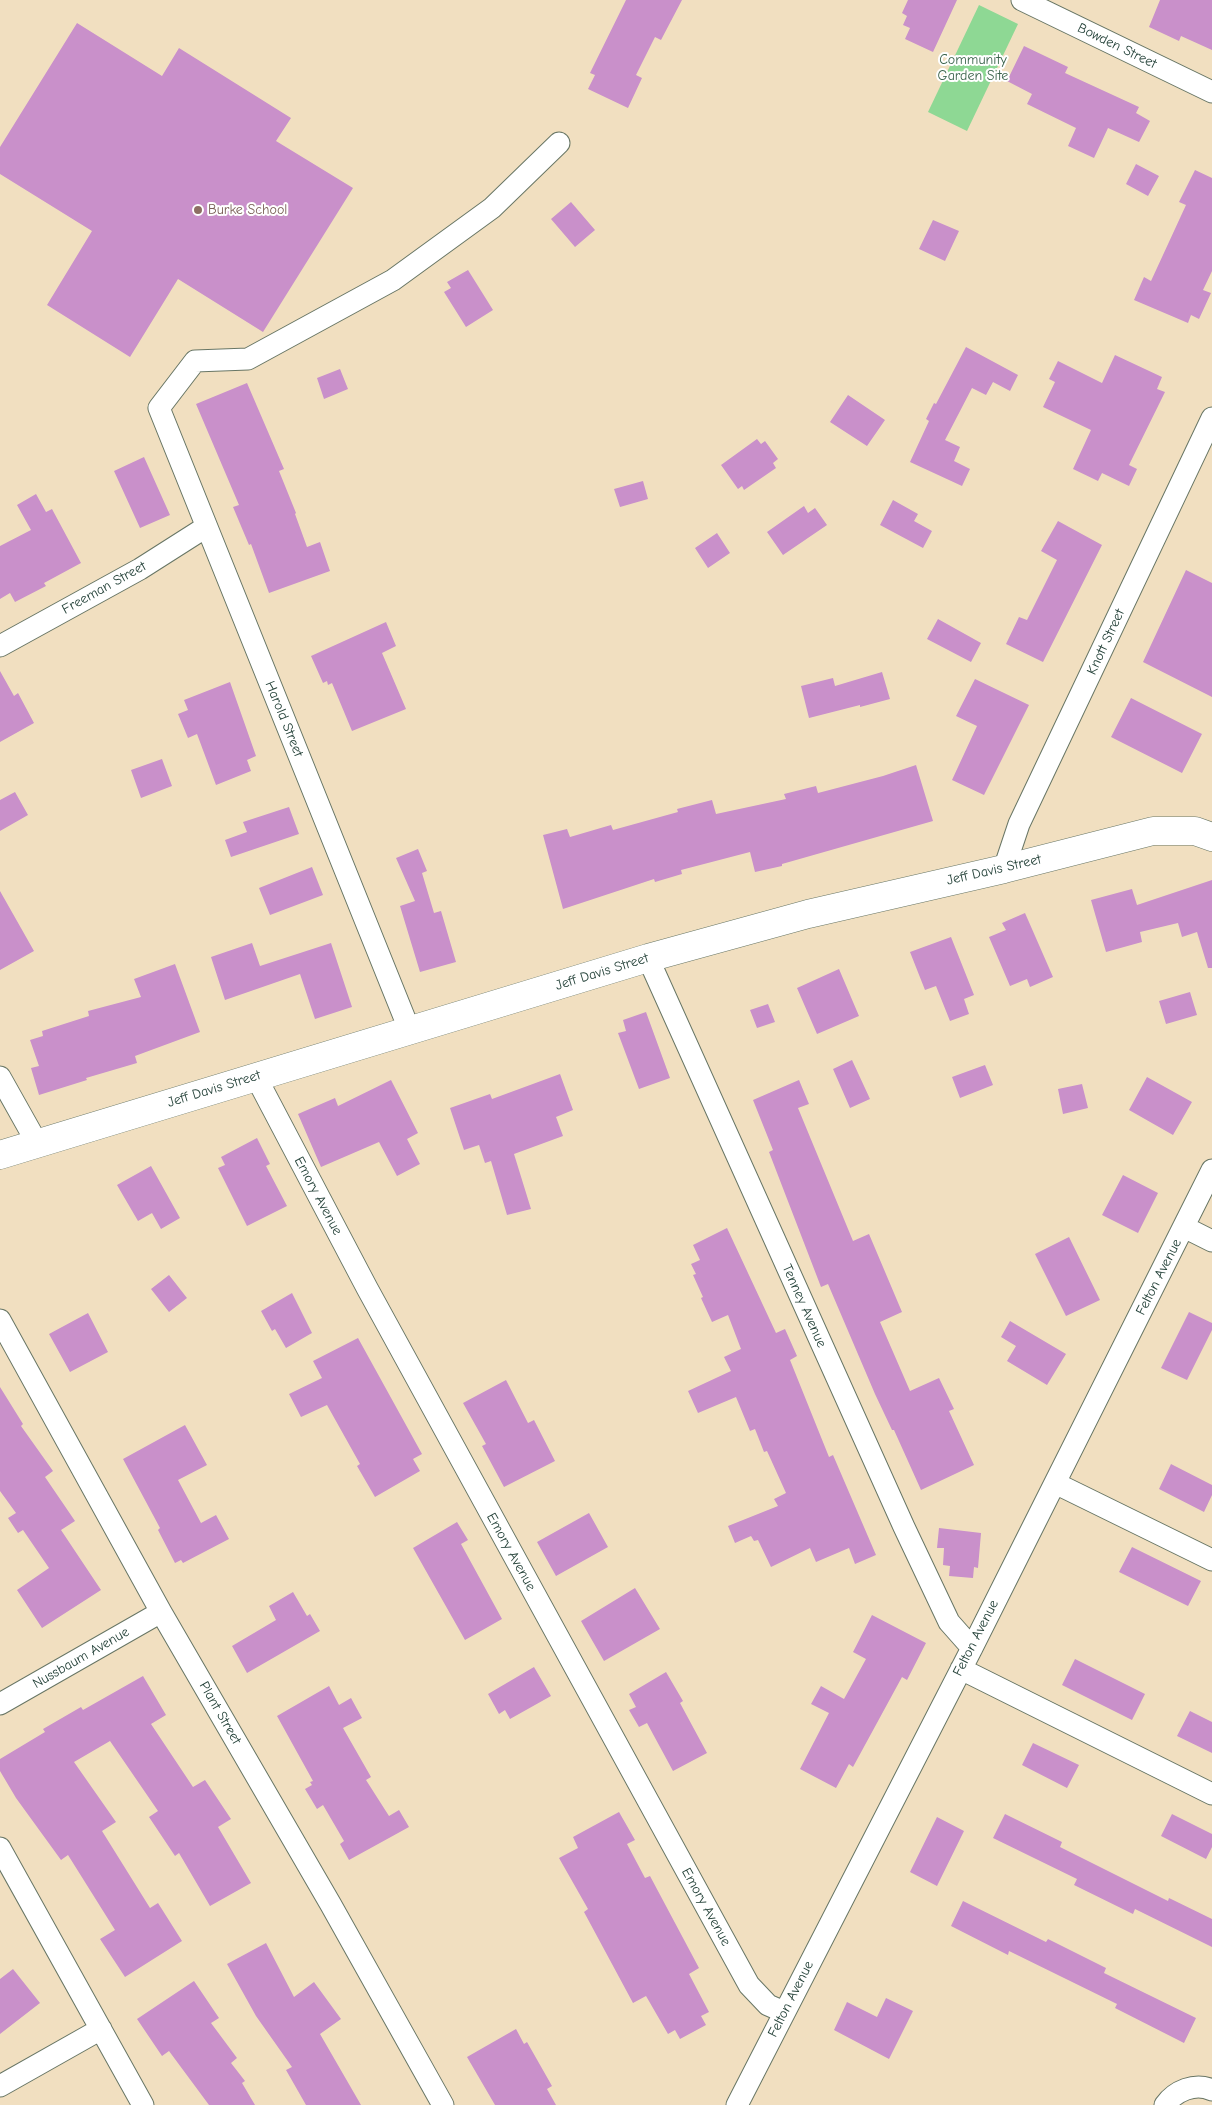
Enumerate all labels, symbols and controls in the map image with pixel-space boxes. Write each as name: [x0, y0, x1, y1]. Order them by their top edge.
street label: Bowden Street: [1075, 20, 1159, 72]
park label: Community Garden Site: [938, 52, 1008, 84]
place label: Burke School: [208, 202, 287, 218]
marker: Burke School: [192, 204, 204, 216]
street label: Freeman Street: [59, 558, 149, 618]
street label: Knott Street: [1083, 606, 1129, 678]
street label: Harold Street: [261, 679, 307, 759]
street label: Jeff Davis Street: [945, 851, 1043, 889]
street label: Jeff Davis Street: [553, 950, 651, 994]
street label: Jeff Davis Street: [165, 1067, 263, 1111]
street label: Emory Avenue: [290, 1154, 346, 1238]
street label: Felton Avenue: [1133, 1236, 1185, 1318]
street label: Tenney Avenue: [778, 1262, 830, 1350]
street label: Emory Avenue: [483, 1510, 539, 1594]
street label: Felton Avenue: [950, 1597, 1002, 1679]
street label: Nussbaum Avenue: [30, 1624, 132, 1692]
street label: Plant Street: [195, 1679, 245, 1747]
street label: Emory Avenue: [678, 1865, 734, 1949]
street label: Felton Avenue: [765, 1958, 817, 2040]

